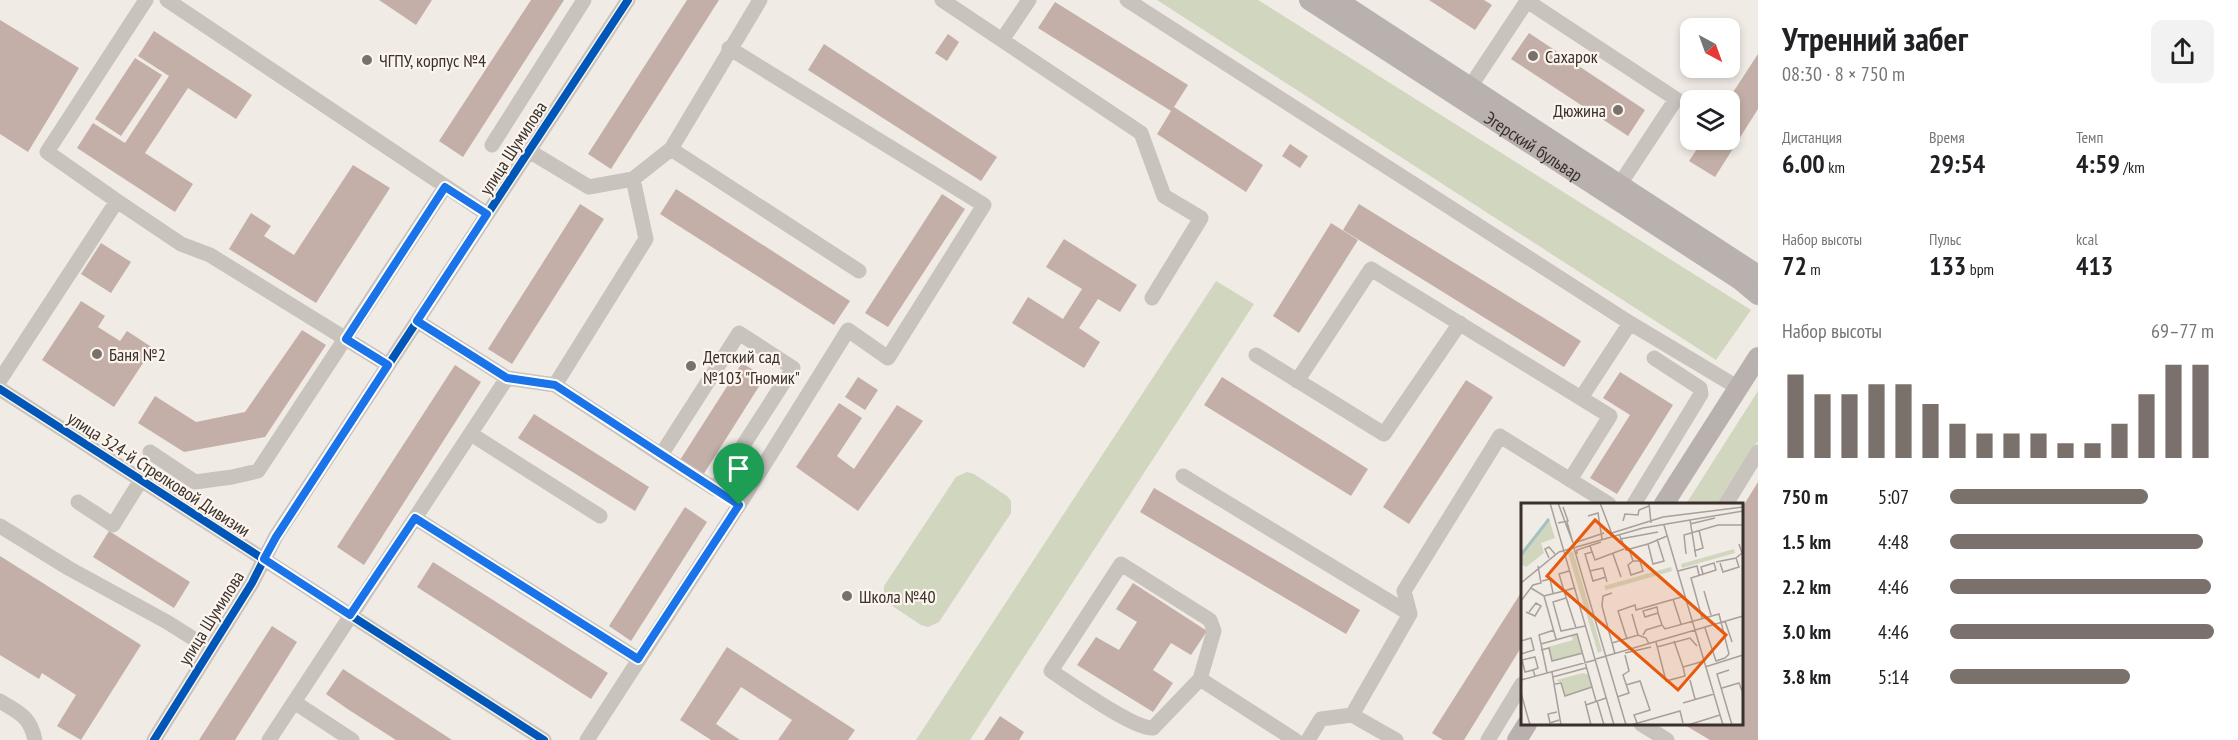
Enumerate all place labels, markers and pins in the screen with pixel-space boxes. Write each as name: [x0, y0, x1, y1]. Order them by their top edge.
place label: Сахарок: [1545, 45, 1598, 68]
place label: ЧГПУ, корпус №4: [379, 49, 486, 72]
marker: Сахарок: [1526, 49, 1540, 63]
marker: ЧГПУ, корпус №4: [360, 53, 374, 67]
place label: Дюжина: [1553, 99, 1606, 122]
marker: Дюжина: [1611, 103, 1625, 117]
place label: Баня №2: [109, 343, 166, 366]
place label: Детский сад №103 "Гномик": [703, 345, 800, 389]
marker: Баня №2: [90, 347, 104, 361]
marker: Детский сад №103 "Гномик": [684, 359, 698, 373]
pin: [713, 443, 764, 505]
place label: Школа №40: [859, 585, 936, 608]
marker: Школа №40: [840, 589, 854, 603]

